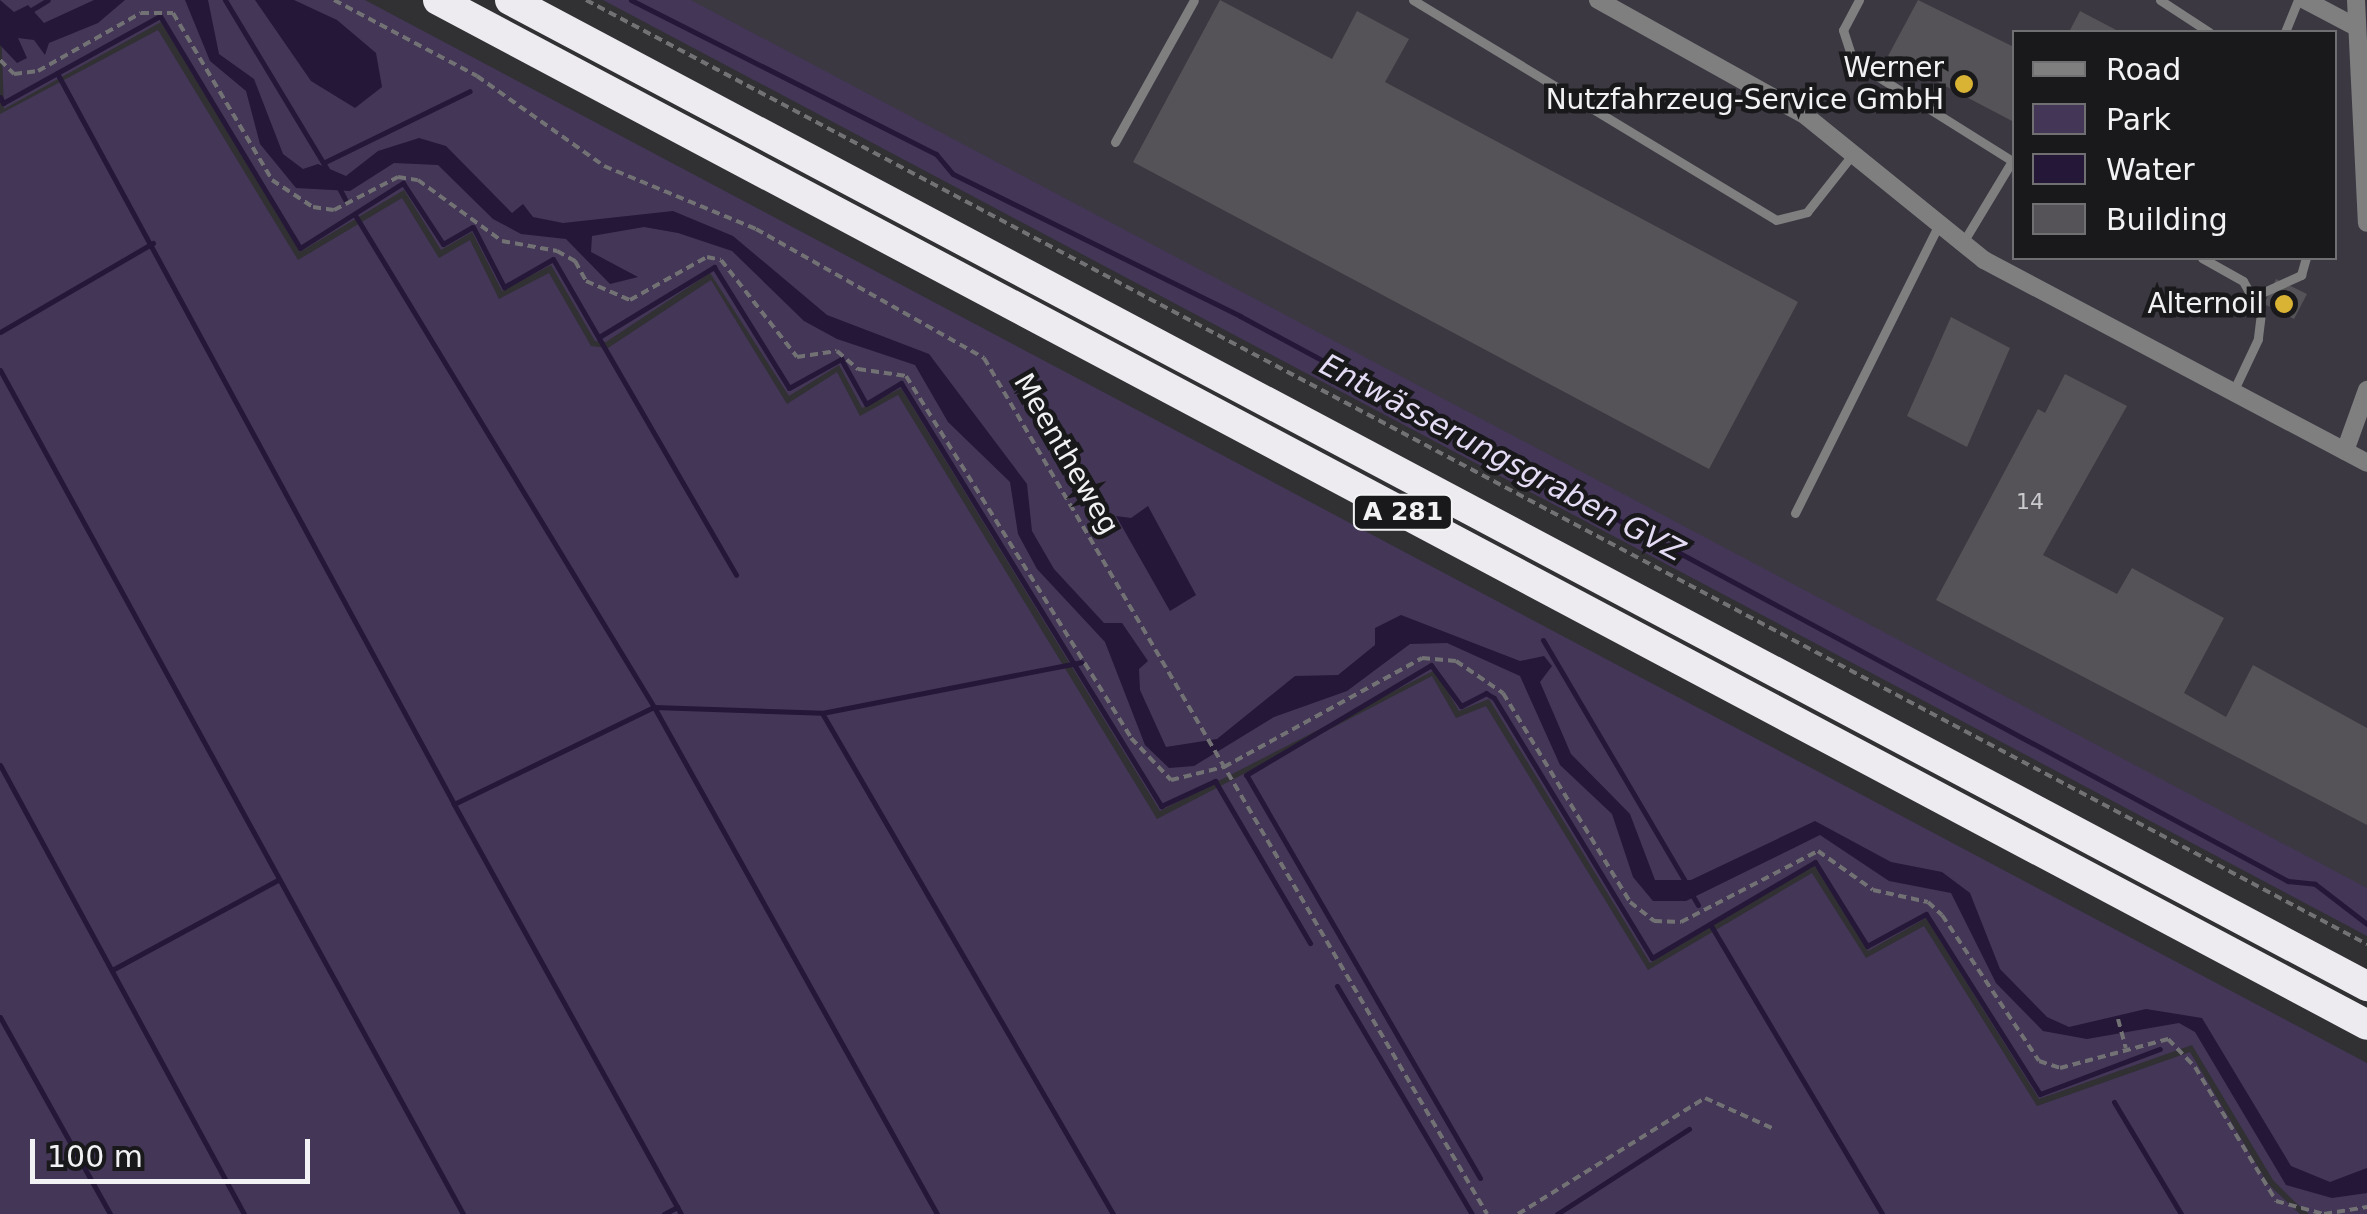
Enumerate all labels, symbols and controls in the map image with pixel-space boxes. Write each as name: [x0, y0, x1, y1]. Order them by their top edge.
legend: [2012, 30, 2337, 260]
place label: Werner Nutzfahrzeug-Service GmbH: [1546, 51, 1944, 117]
text: Road: [2106, 52, 2181, 87]
marker: Werner Nutzfahrzeug-Service GmbH: [1953, 73, 1975, 95]
text: Park: [2106, 102, 2171, 137]
text: Water: [2106, 152, 2195, 187]
text: Building: [2106, 202, 2228, 237]
place label: Alternoil: [2147, 287, 2264, 321]
marker: Alternoil: [2273, 293, 2295, 315]
water label: Entwässerungsgraben GVZ: [1314, 346, 1690, 570]
street label: Meentheweg: [1006, 368, 1126, 540]
house number: 14: [2016, 489, 2044, 515]
road number: A 281: [1350, 492, 1456, 532]
scale bar: [35, 1119, 315, 1181]
text: 100 m: [47, 1139, 143, 1174]

